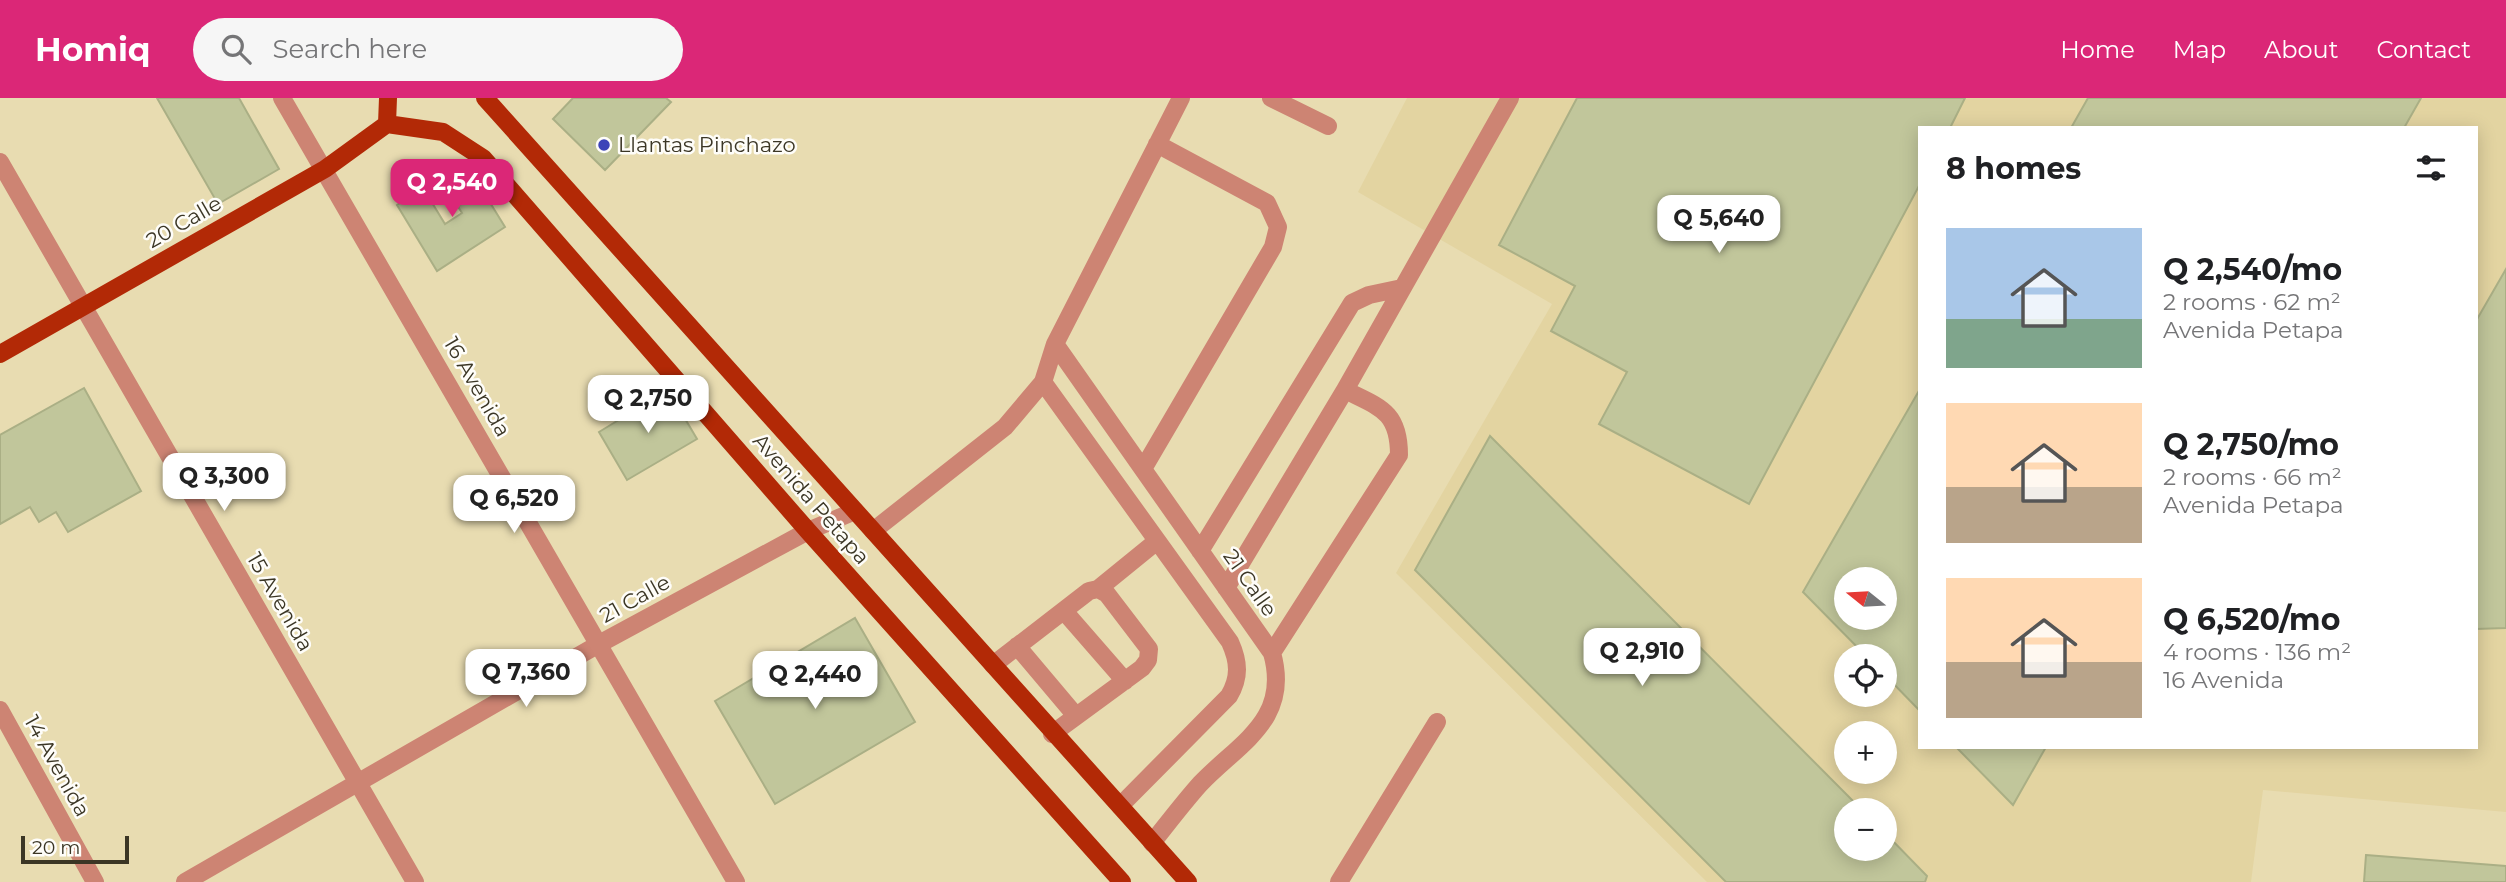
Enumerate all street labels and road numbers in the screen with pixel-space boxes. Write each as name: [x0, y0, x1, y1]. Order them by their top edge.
street label: 20 Calle: [142, 190, 226, 253]
street label: 16 Avenida: [439, 333, 516, 441]
street label: Avenida Petapa: [748, 428, 875, 569]
street label: 21 Calle: [1218, 544, 1282, 621]
street label: 15 Avenida: [242, 548, 319, 656]
street label: 21 Calle: [595, 569, 674, 628]
street label: 14 Avenida: [19, 711, 95, 821]

